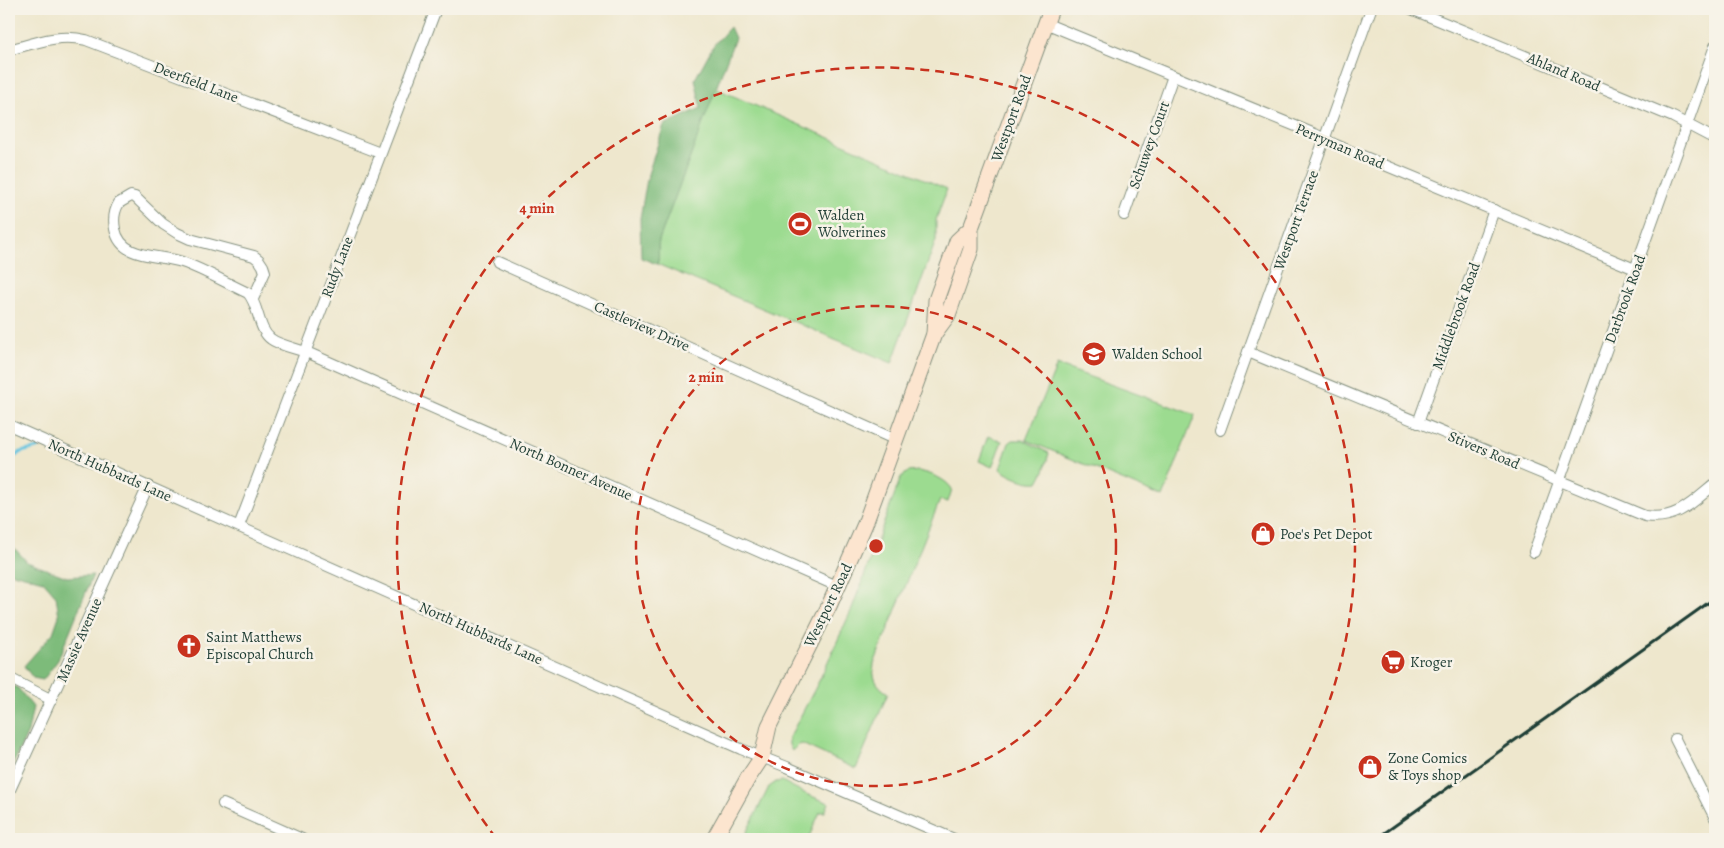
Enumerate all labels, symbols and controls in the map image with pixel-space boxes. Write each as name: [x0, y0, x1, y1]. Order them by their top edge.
street label: Ahland Road: [1523, 47, 1604, 97]
street label: Deerfield Lane: [151, 57, 242, 107]
street label: Westport Road: [986, 71, 1036, 165]
street label: Schuwey Court: [1124, 98, 1174, 192]
street label: Perryman Road: [1293, 118, 1388, 174]
street label: Westport Terrace: [1268, 167, 1323, 274]
text: 4 min: [519, 198, 555, 218]
place label: Walden Wolverines: [817, 205, 886, 242]
sports icon: Walden Wolverines: [787, 211, 813, 237]
street label: Rudy Lane: [316, 233, 358, 301]
street label: Darbrook Road: [1600, 251, 1651, 346]
street label: Middlebrook Road: [1427, 259, 1485, 373]
street label: Castleview Drive: [591, 296, 693, 356]
school or university icon: Walden School: [1081, 341, 1107, 367]
place label: Walden School: [1111, 344, 1202, 364]
text: 2 min: [688, 367, 724, 387]
street label: Stivers Road: [1445, 426, 1524, 474]
street label: North Bonner Avenue: [506, 433, 636, 505]
street label: North Hubbards Lane: [45, 434, 175, 506]
shop icon: Poe's Pet Depot: [1250, 521, 1276, 547]
place label: Poe's Pet Depot: [1280, 524, 1373, 544]
centre of rings: [867, 537, 885, 555]
street label: Westport Road: [799, 559, 857, 651]
street label: Massie Avenue: [52, 594, 107, 685]
street label: North Hubbards Lane: [416, 597, 546, 669]
place label: Saint Matthews Episcopal Church: [206, 627, 314, 664]
church icon: Saint Matthews Episcopal Church: [176, 633, 202, 659]
supermarket icon: Kroger: [1380, 649, 1406, 675]
place label: Kroger: [1410, 652, 1453, 672]
place label: Zone Comics & Toys shop: [1388, 748, 1467, 785]
shop icon: Zone Comics & Toys shop: [1357, 754, 1383, 780]

